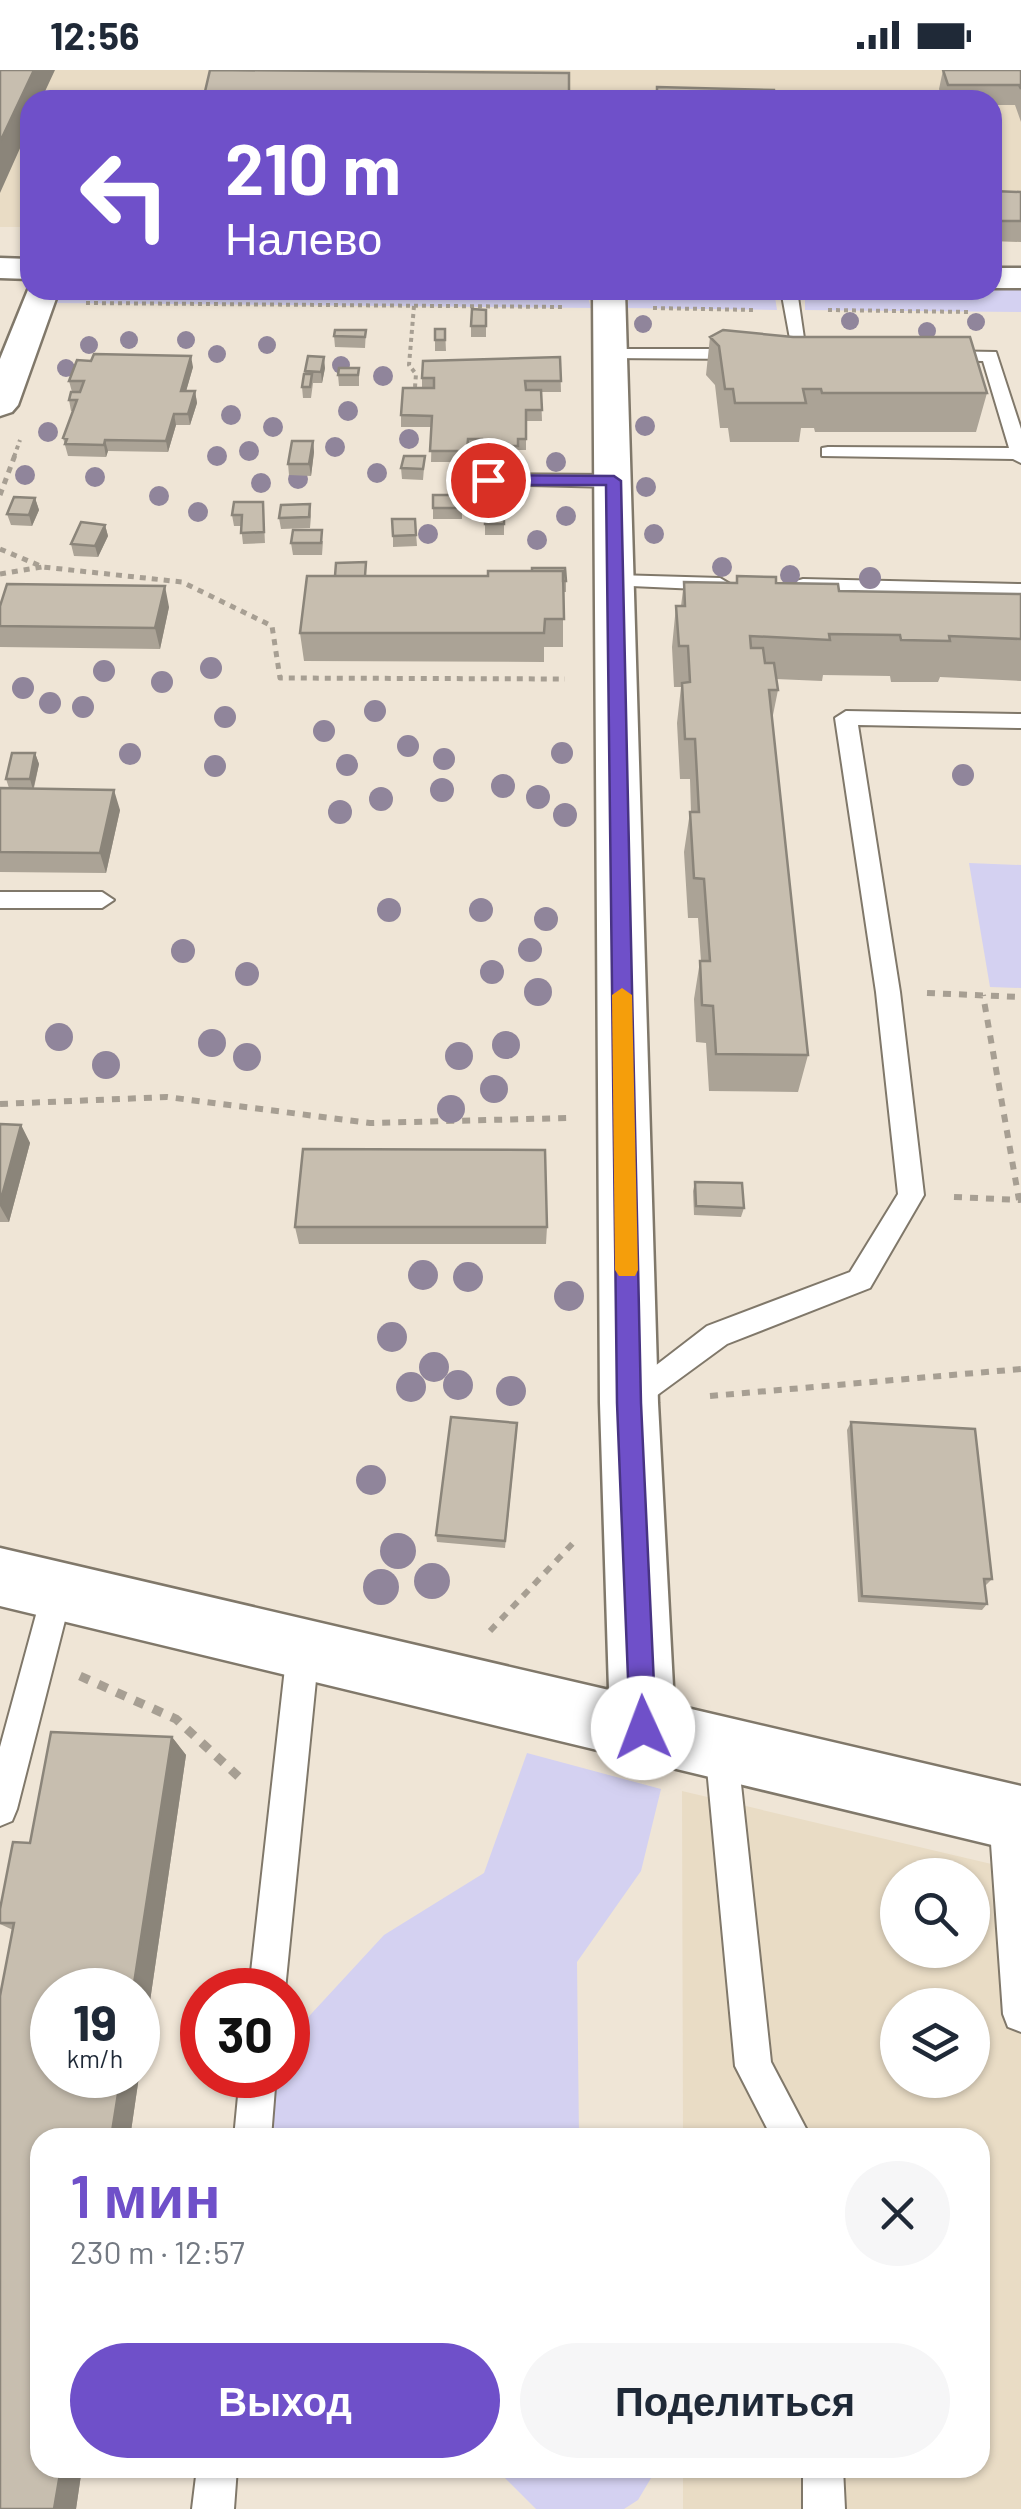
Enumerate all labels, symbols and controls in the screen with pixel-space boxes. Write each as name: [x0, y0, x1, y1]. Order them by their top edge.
text: 12:56: [50, 12, 139, 58]
text: 210 m: [225, 125, 401, 209]
icon: left: [60, 130, 190, 260]
text: Налево: [225, 210, 382, 264]
pin: [446, 438, 531, 523]
icon: arrive: [461, 453, 516, 508]
position arrow: [591, 1676, 695, 1780]
map controls: [880, 1858, 990, 2098]
button: search: [880, 1858, 990, 1968]
speed limit sign: 30: [180, 1968, 310, 2098]
button: layers: [880, 1988, 990, 2098]
text: 19: [73, 1991, 117, 2051]
text: km/h: [67, 2043, 123, 2073]
text: 1 мин: [70, 2158, 221, 2230]
button: close: [845, 2161, 950, 2266]
text: 230 m · 12:57: [70, 2232, 245, 2270]
button: Выход: [70, 2343, 500, 2458]
button: Поделиться: [520, 2343, 950, 2458]

